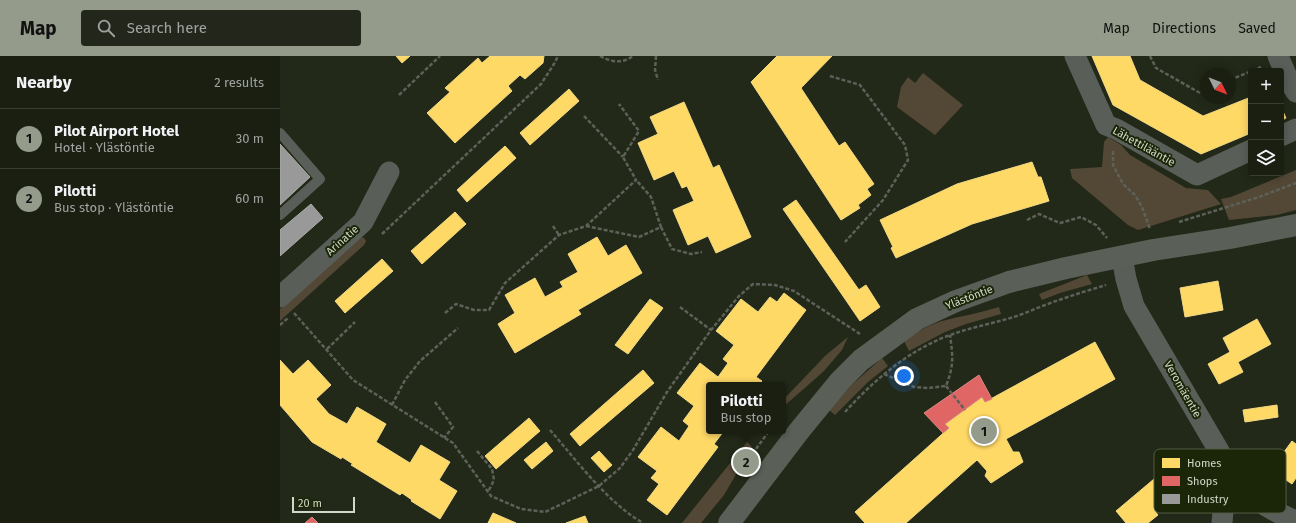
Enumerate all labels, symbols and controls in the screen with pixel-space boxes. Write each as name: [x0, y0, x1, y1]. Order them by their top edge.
search box: [81, 10, 361, 46]
text: Map: [20, 17, 57, 40]
icon: search: [95, 17, 117, 39]
text: Search here: [127, 19, 207, 37]
text: Map: [1103, 20, 1130, 37]
text: Directions: [1152, 20, 1216, 37]
text: Saved: [1238, 20, 1276, 37]
north arrow: [1200, 68, 1236, 104]
map controls: [1248, 68, 1284, 176]
button: +: [1248, 68, 1284, 104]
text: Nearby: [16, 72, 71, 93]
text: 2 results: [214, 75, 264, 90]
button: −: [1248, 104, 1284, 140]
text: Pilot Airport Hotel: [54, 122, 179, 140]
street label: Lähettilääntie: [1110, 124, 1177, 169]
text: 1: [26, 131, 32, 146]
text: 30 m: [236, 131, 264, 146]
text: Hotel · Ylästöntie: [54, 140, 155, 155]
button: layers: [1248, 140, 1284, 176]
text: Pilotti: [54, 182, 96, 200]
text: 2: [26, 191, 32, 206]
text: 60 m: [235, 191, 264, 206]
text: Bus stop · Ylästöntie: [54, 200, 174, 215]
street label: Arinatie: [323, 222, 361, 258]
street label: Ylästöntie: [944, 282, 995, 312]
street label: Veromäentie: [1161, 359, 1204, 420]
your location: [894, 366, 914, 386]
popup: [706, 382, 786, 434]
text: Pilotti: [721, 392, 763, 410]
text: Bus stop: [721, 410, 771, 425]
pin: 1: [971, 416, 997, 446]
pin: 2: [733, 447, 759, 477]
legend: [1154, 449, 1286, 513]
text: Homes: [1187, 457, 1221, 470]
text: Shops: [1187, 475, 1218, 488]
text: Industry: [1187, 493, 1229, 506]
scale bar: [292, 495, 355, 514]
text: 20 m: [298, 497, 322, 510]

